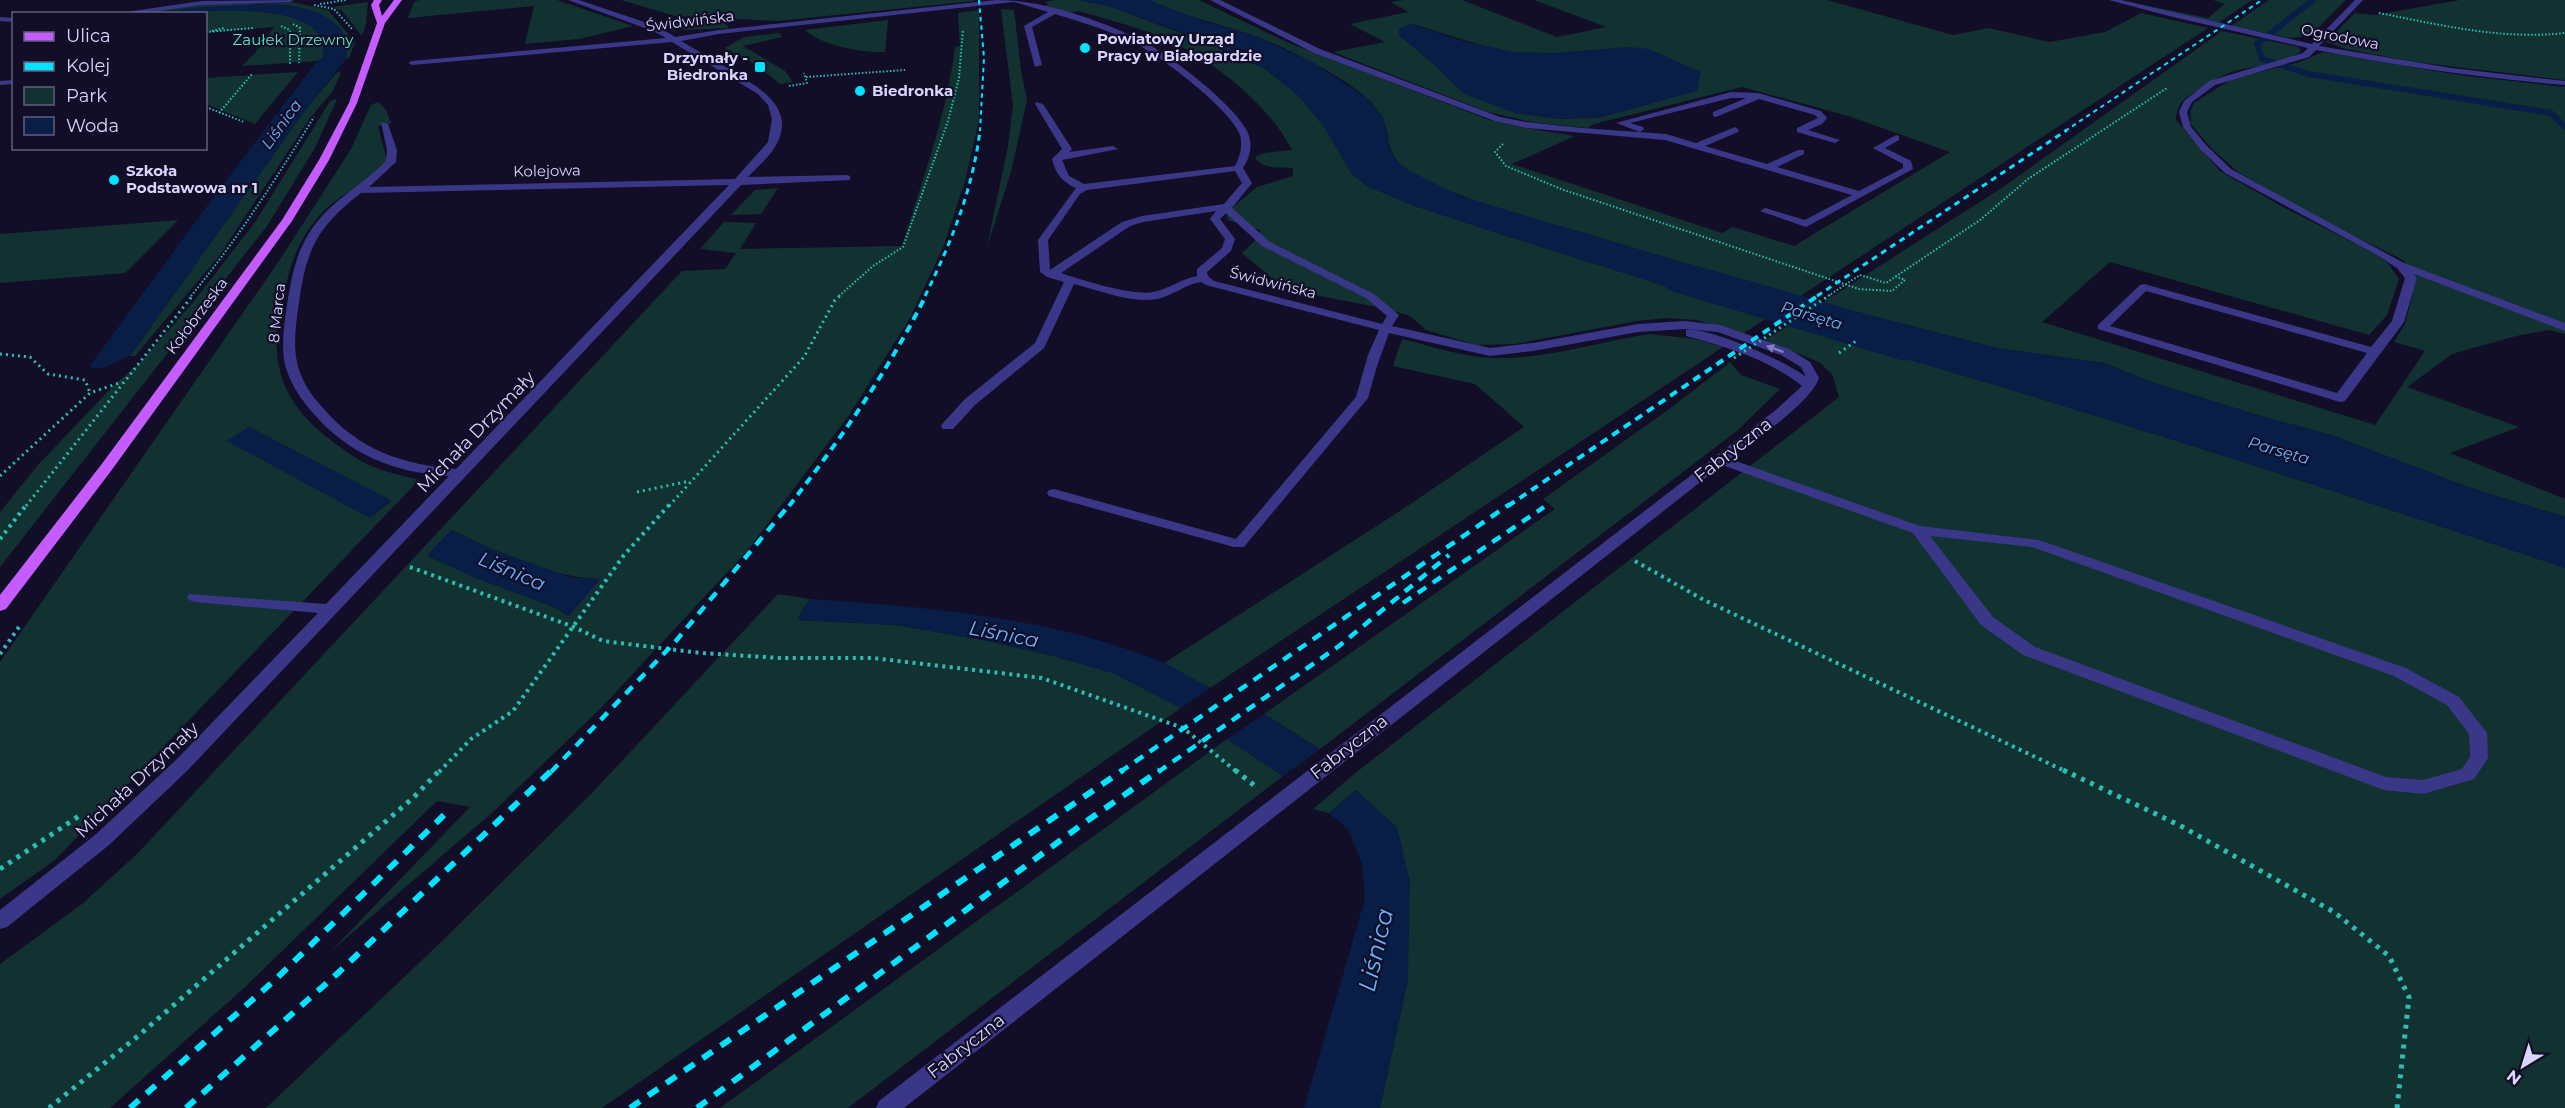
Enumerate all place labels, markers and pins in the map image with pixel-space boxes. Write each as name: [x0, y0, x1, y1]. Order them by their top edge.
place label: Powiatowy Urząd Pracy w Białogardzie: [1097, 29, 1262, 65]
marker: Powiatowy Urząd Pracy w Białogardzie: [1078, 41, 1092, 55]
place label: Drzymały - Biedronka: [663, 48, 748, 84]
marker: Drzymały - Biedronka: [753, 60, 767, 74]
place label: Biedronka: [872, 81, 953, 100]
marker: Biedronka: [853, 84, 867, 98]
place label: Szkoła Podstawowa nr 1: [126, 161, 258, 197]
marker: Szkoła Podstawowa nr 1: [107, 173, 121, 187]

